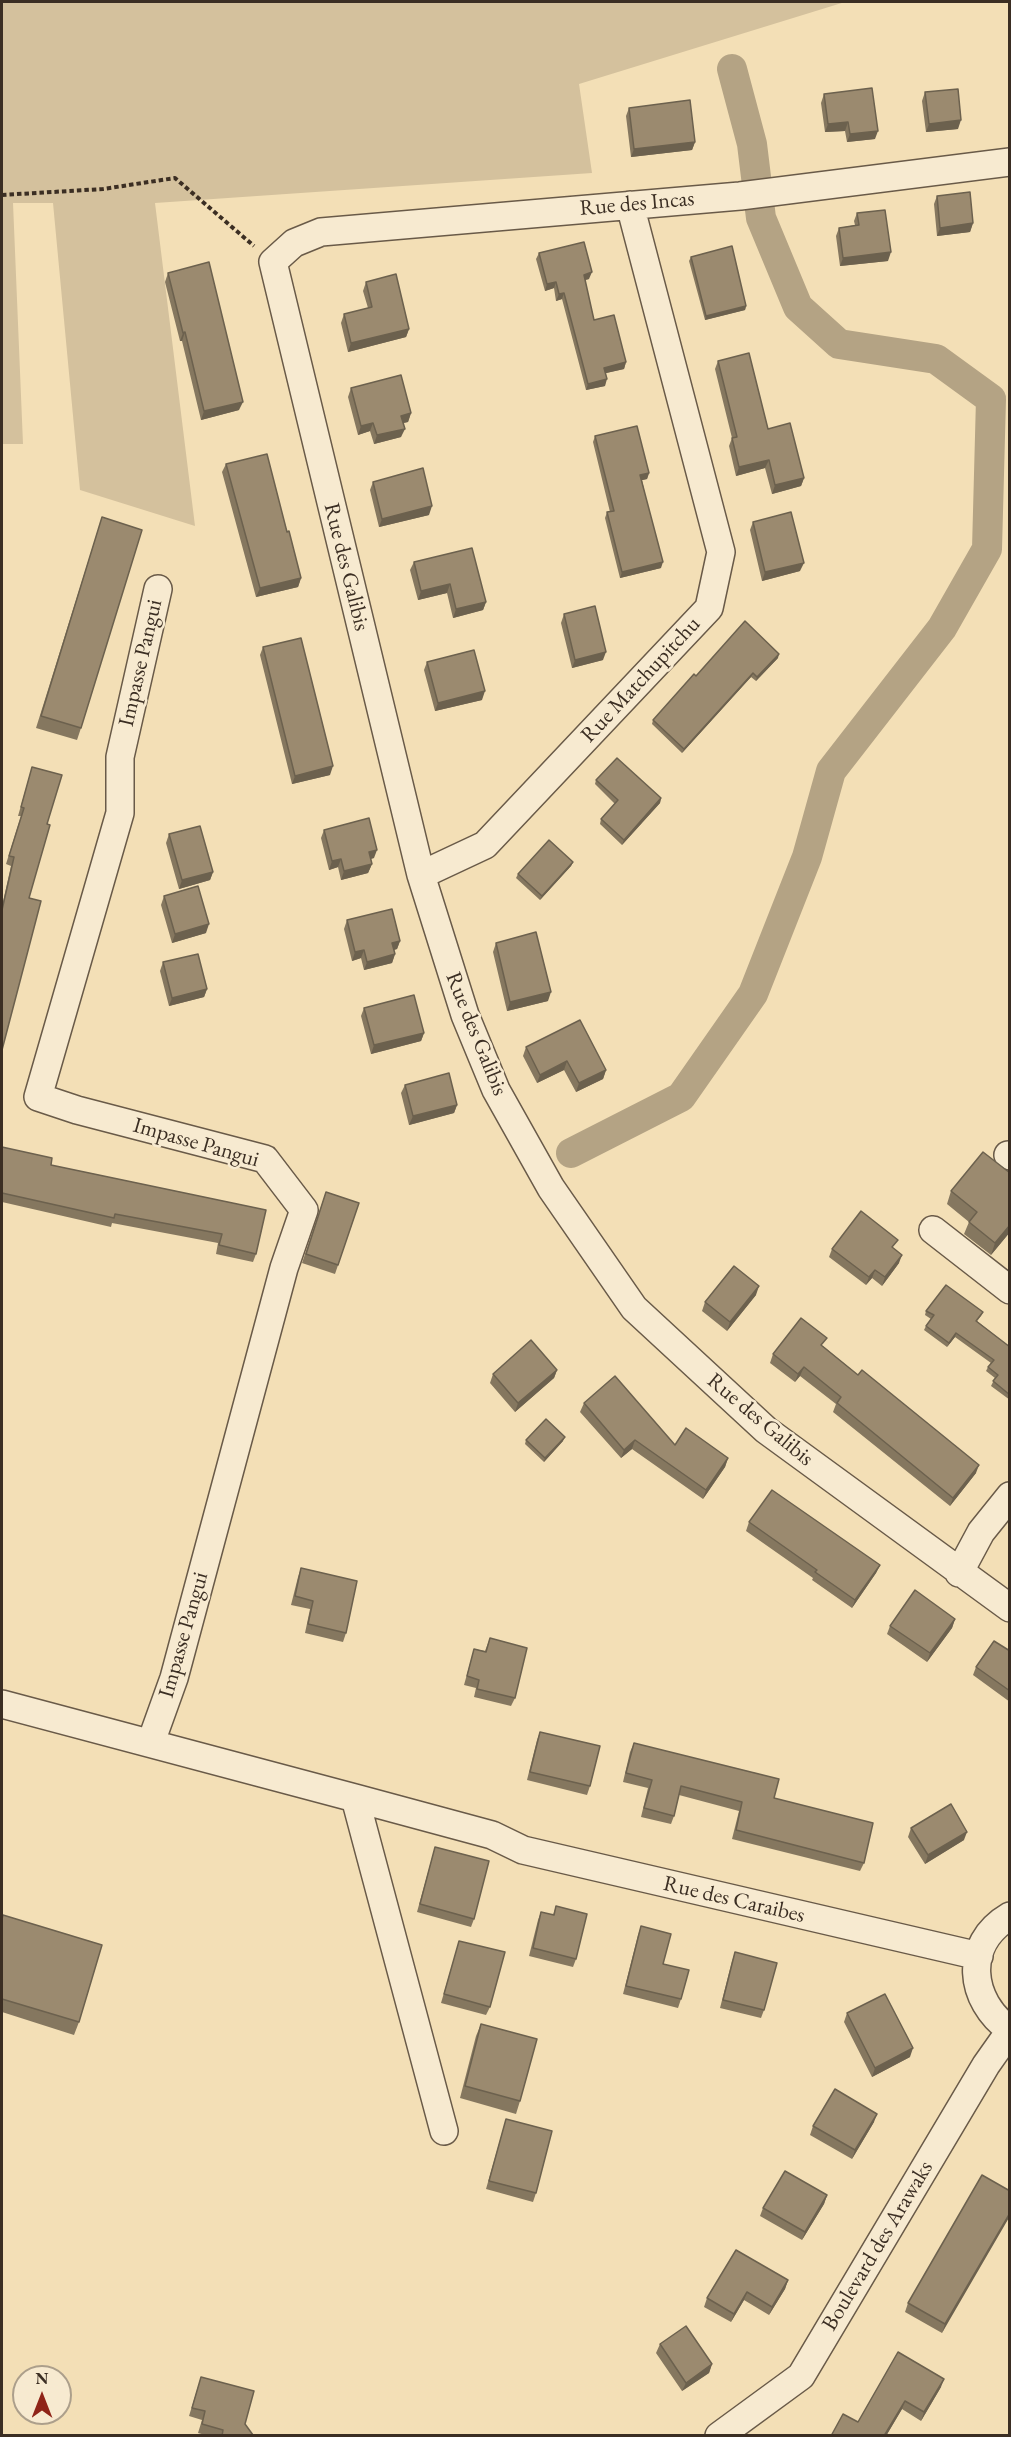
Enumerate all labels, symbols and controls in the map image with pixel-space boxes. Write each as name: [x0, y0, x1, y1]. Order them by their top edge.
street label: Rue des Incas: [579, 186, 695, 222]
street label: Rue des Galibis: [317, 500, 375, 634]
street label: Impasse Pangui: [114, 597, 168, 729]
street label: Rue Matchupitchu: [576, 611, 706, 749]
street label: Rue des Galibis: [439, 968, 513, 1100]
street label: Impasse Pangui: [130, 1112, 262, 1174]
street label: Rue des Galibis: [701, 1368, 819, 1472]
street label: Impasse Pangui: [153, 1569, 215, 1701]
street label: Rue des Caraibes: [661, 1871, 807, 1929]
street label: Boulevard des Arawaks: [817, 2156, 939, 2336]
north arrow: [12, 2365, 72, 2425]
text: N: [36, 2368, 48, 2389]

